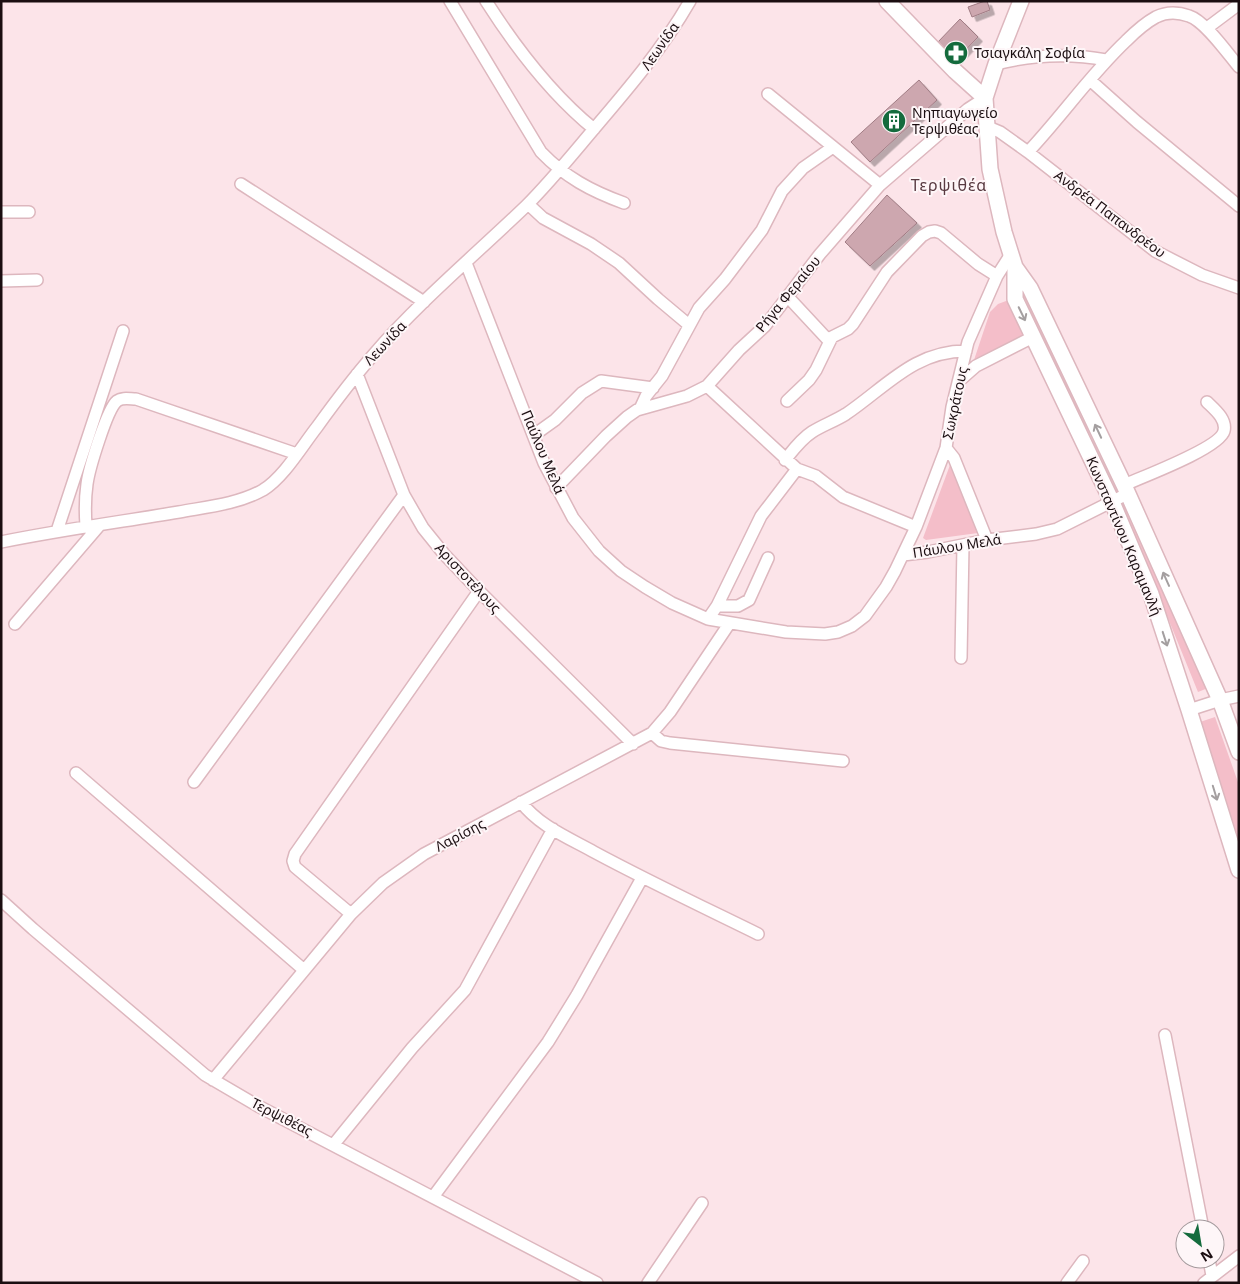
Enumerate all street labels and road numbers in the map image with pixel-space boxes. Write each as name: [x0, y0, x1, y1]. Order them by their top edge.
street label: Λεωνίδα: [636, 18, 683, 73]
street label: Ανδρέα Παπανδρέου: [1051, 165, 1170, 262]
street label: Ρήγα Φεραίου: [751, 252, 824, 336]
street label: Λεωνίδα: [359, 316, 410, 369]
street label: Σωκράτους: [938, 365, 972, 441]
street label: Παύλου Μελά: [517, 407, 570, 497]
street label: Κωνσταντίνου Καραμανλή: [1082, 453, 1167, 618]
street label: Πάυλου Μελά: [911, 529, 1003, 562]
street label: Αριστοτέλους: [431, 539, 506, 617]
street label: Λαρίσης: [431, 813, 488, 856]
street label: Τερψιθέας: [248, 1093, 316, 1140]

